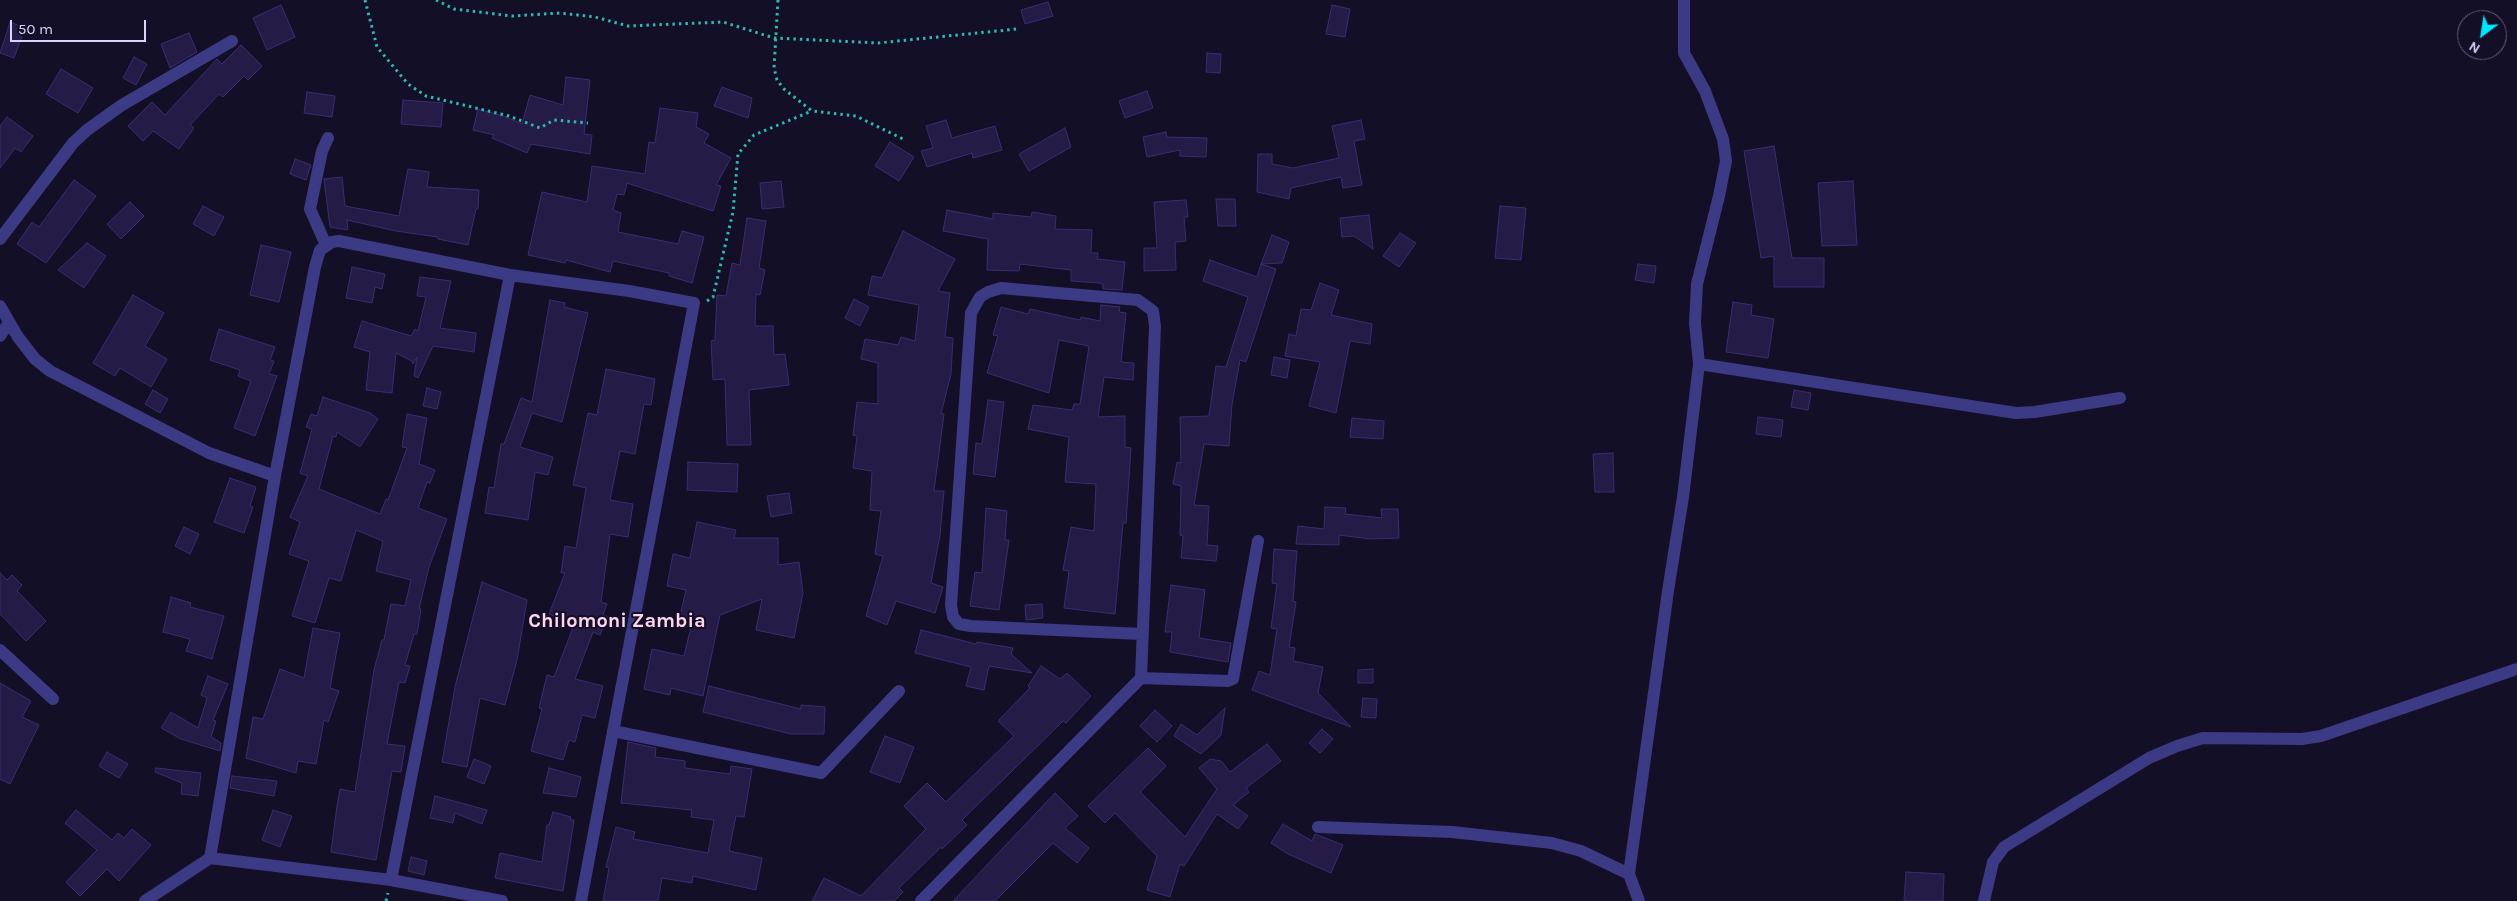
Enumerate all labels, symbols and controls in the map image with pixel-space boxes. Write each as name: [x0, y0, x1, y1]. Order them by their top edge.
scale bar: [12, 10, 149, 42]
north arrow: [2457, 10, 2507, 60]
text: 50 m: [18, 20, 53, 38]
text: N: [2466, 38, 2483, 57]
district label: Chilomoni Zambia: [528, 609, 706, 633]

